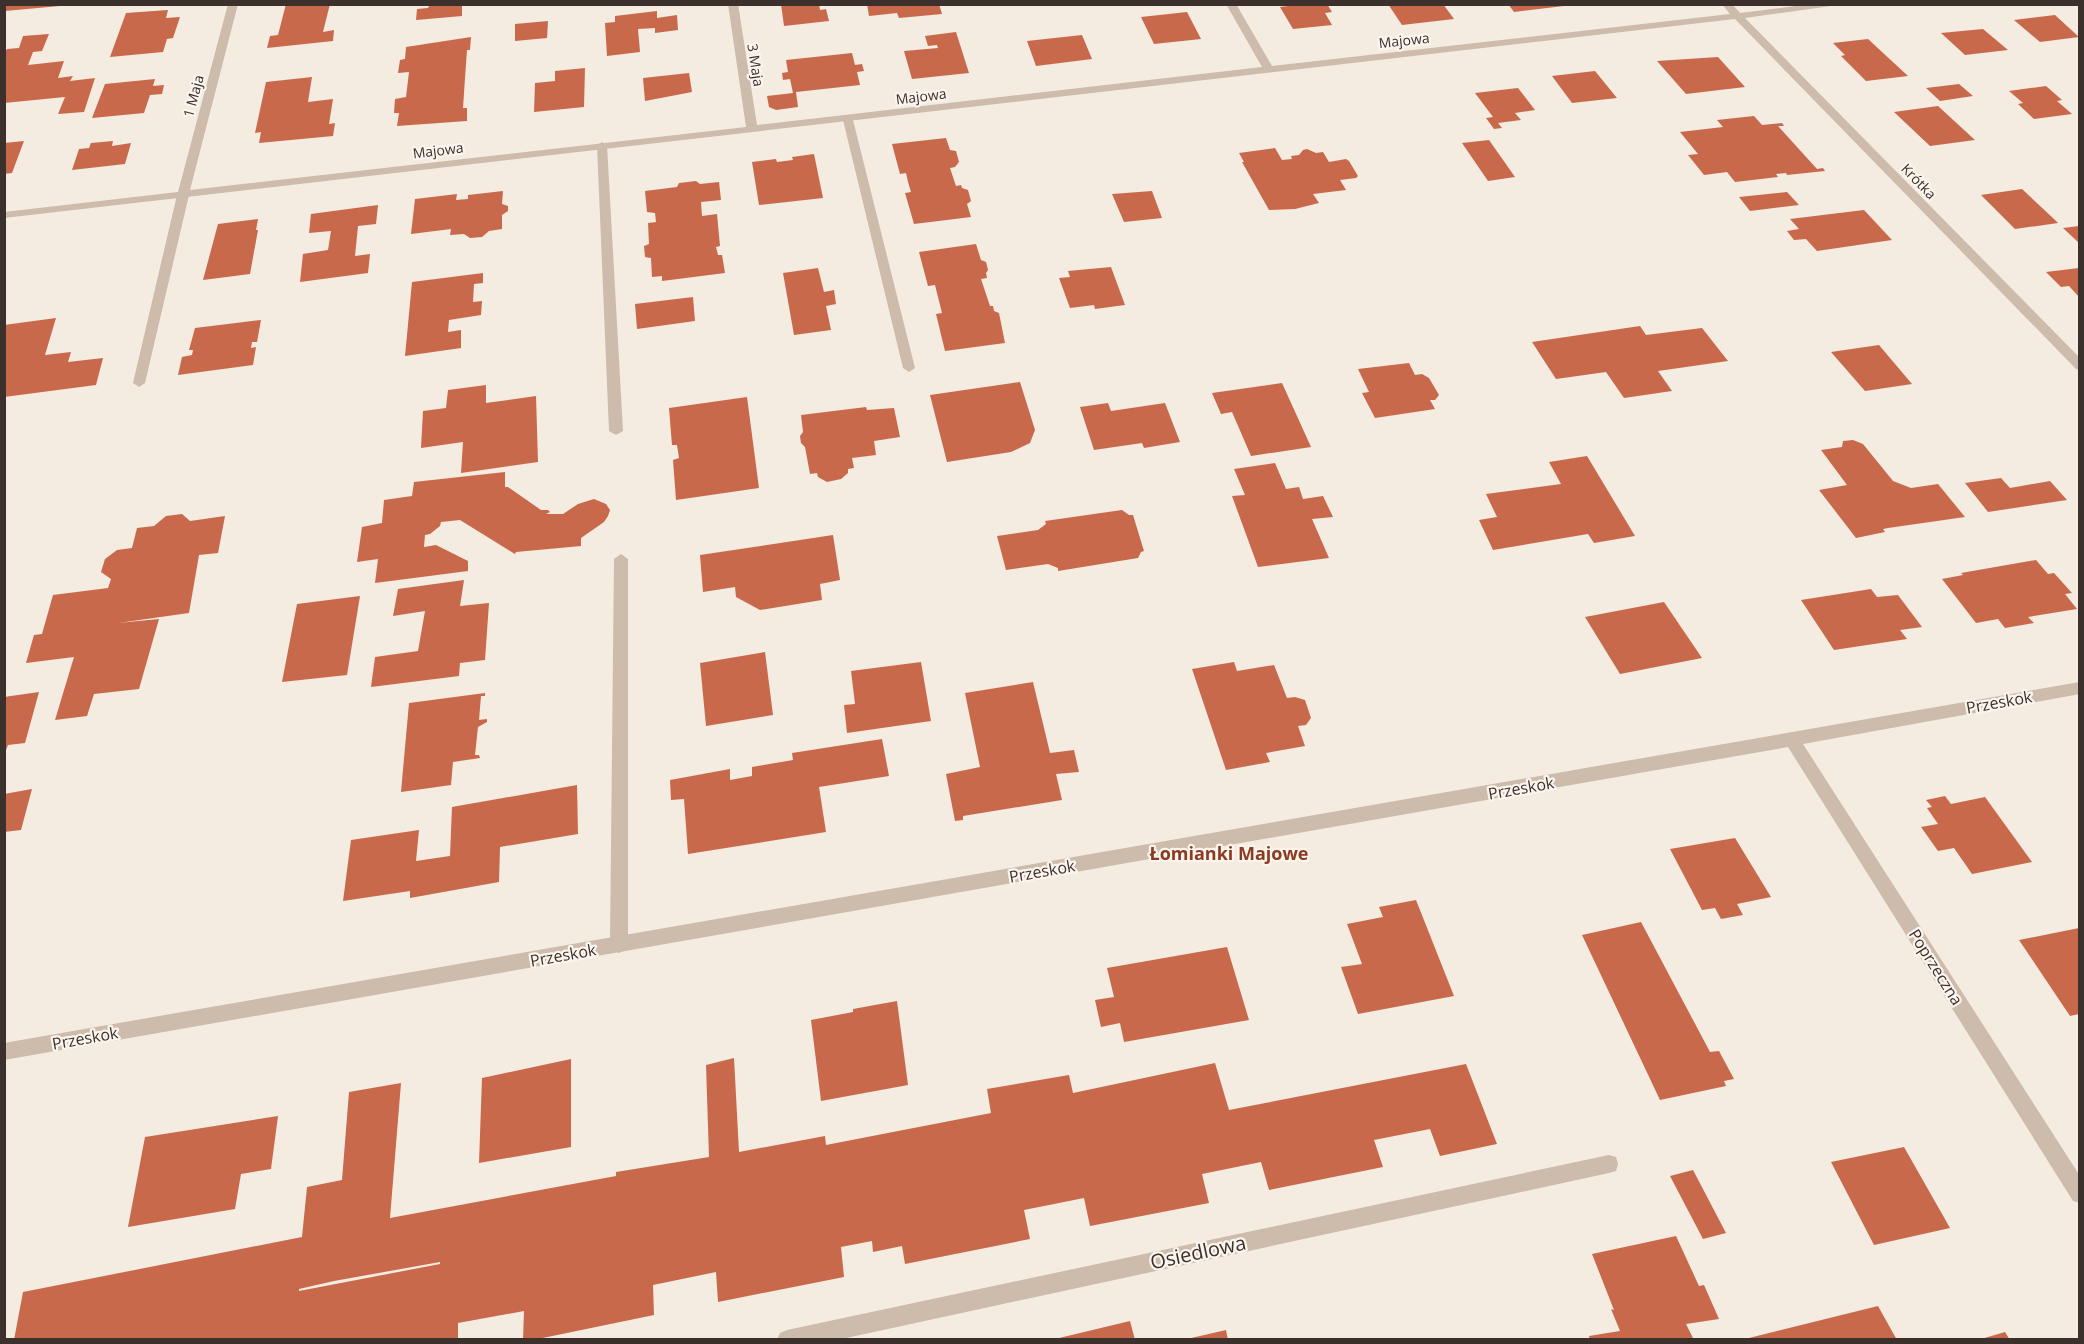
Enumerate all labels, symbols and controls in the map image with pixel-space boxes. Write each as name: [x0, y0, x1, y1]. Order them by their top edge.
street label: Majowa: [1378, 28, 1430, 52]
street label: 3 Maja: [743, 42, 769, 88]
street label: 1 Maja: [178, 73, 208, 119]
street label: Majowa: [895, 83, 947, 109]
street label: Majowa: [412, 137, 464, 163]
street label: Krótka: [1897, 159, 1941, 203]
street label: Przeskok: [1964, 685, 2034, 719]
street label: Przeskok: [1486, 771, 1556, 805]
district label: Łomianki Majowe: [1149, 841, 1309, 865]
street label: Przeskok: [1007, 854, 1077, 888]
street label: Poprzeczna: [1904, 925, 1968, 1009]
street label: Przeskok: [528, 938, 598, 972]
street label: Przeskok: [50, 1021, 120, 1055]
street label: Osiedlowa: [1148, 1229, 1248, 1275]

